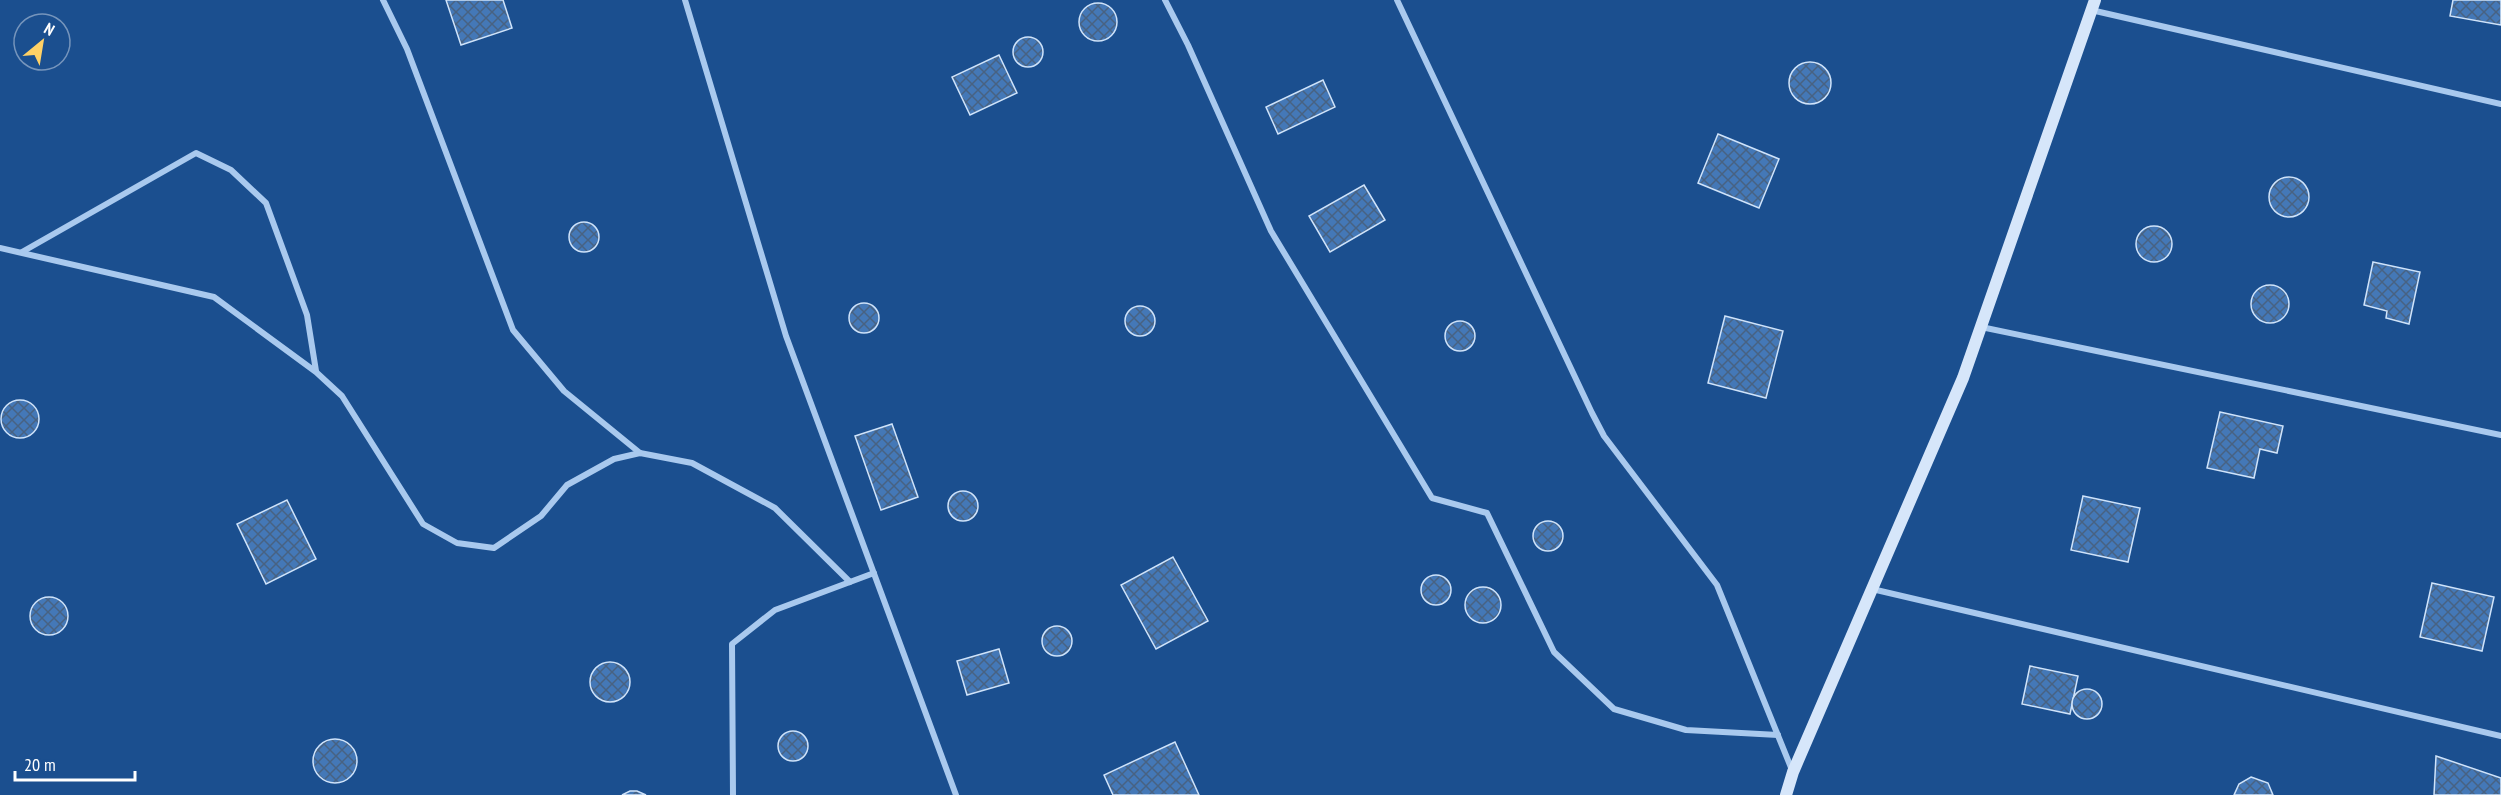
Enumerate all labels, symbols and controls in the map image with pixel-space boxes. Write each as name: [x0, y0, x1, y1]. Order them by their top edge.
north arrow: [12, 12, 72, 72]
text: N: [41, 18, 58, 40]
scale bar: [15, 744, 135, 782]
text: 20 m: [24, 753, 56, 776]

